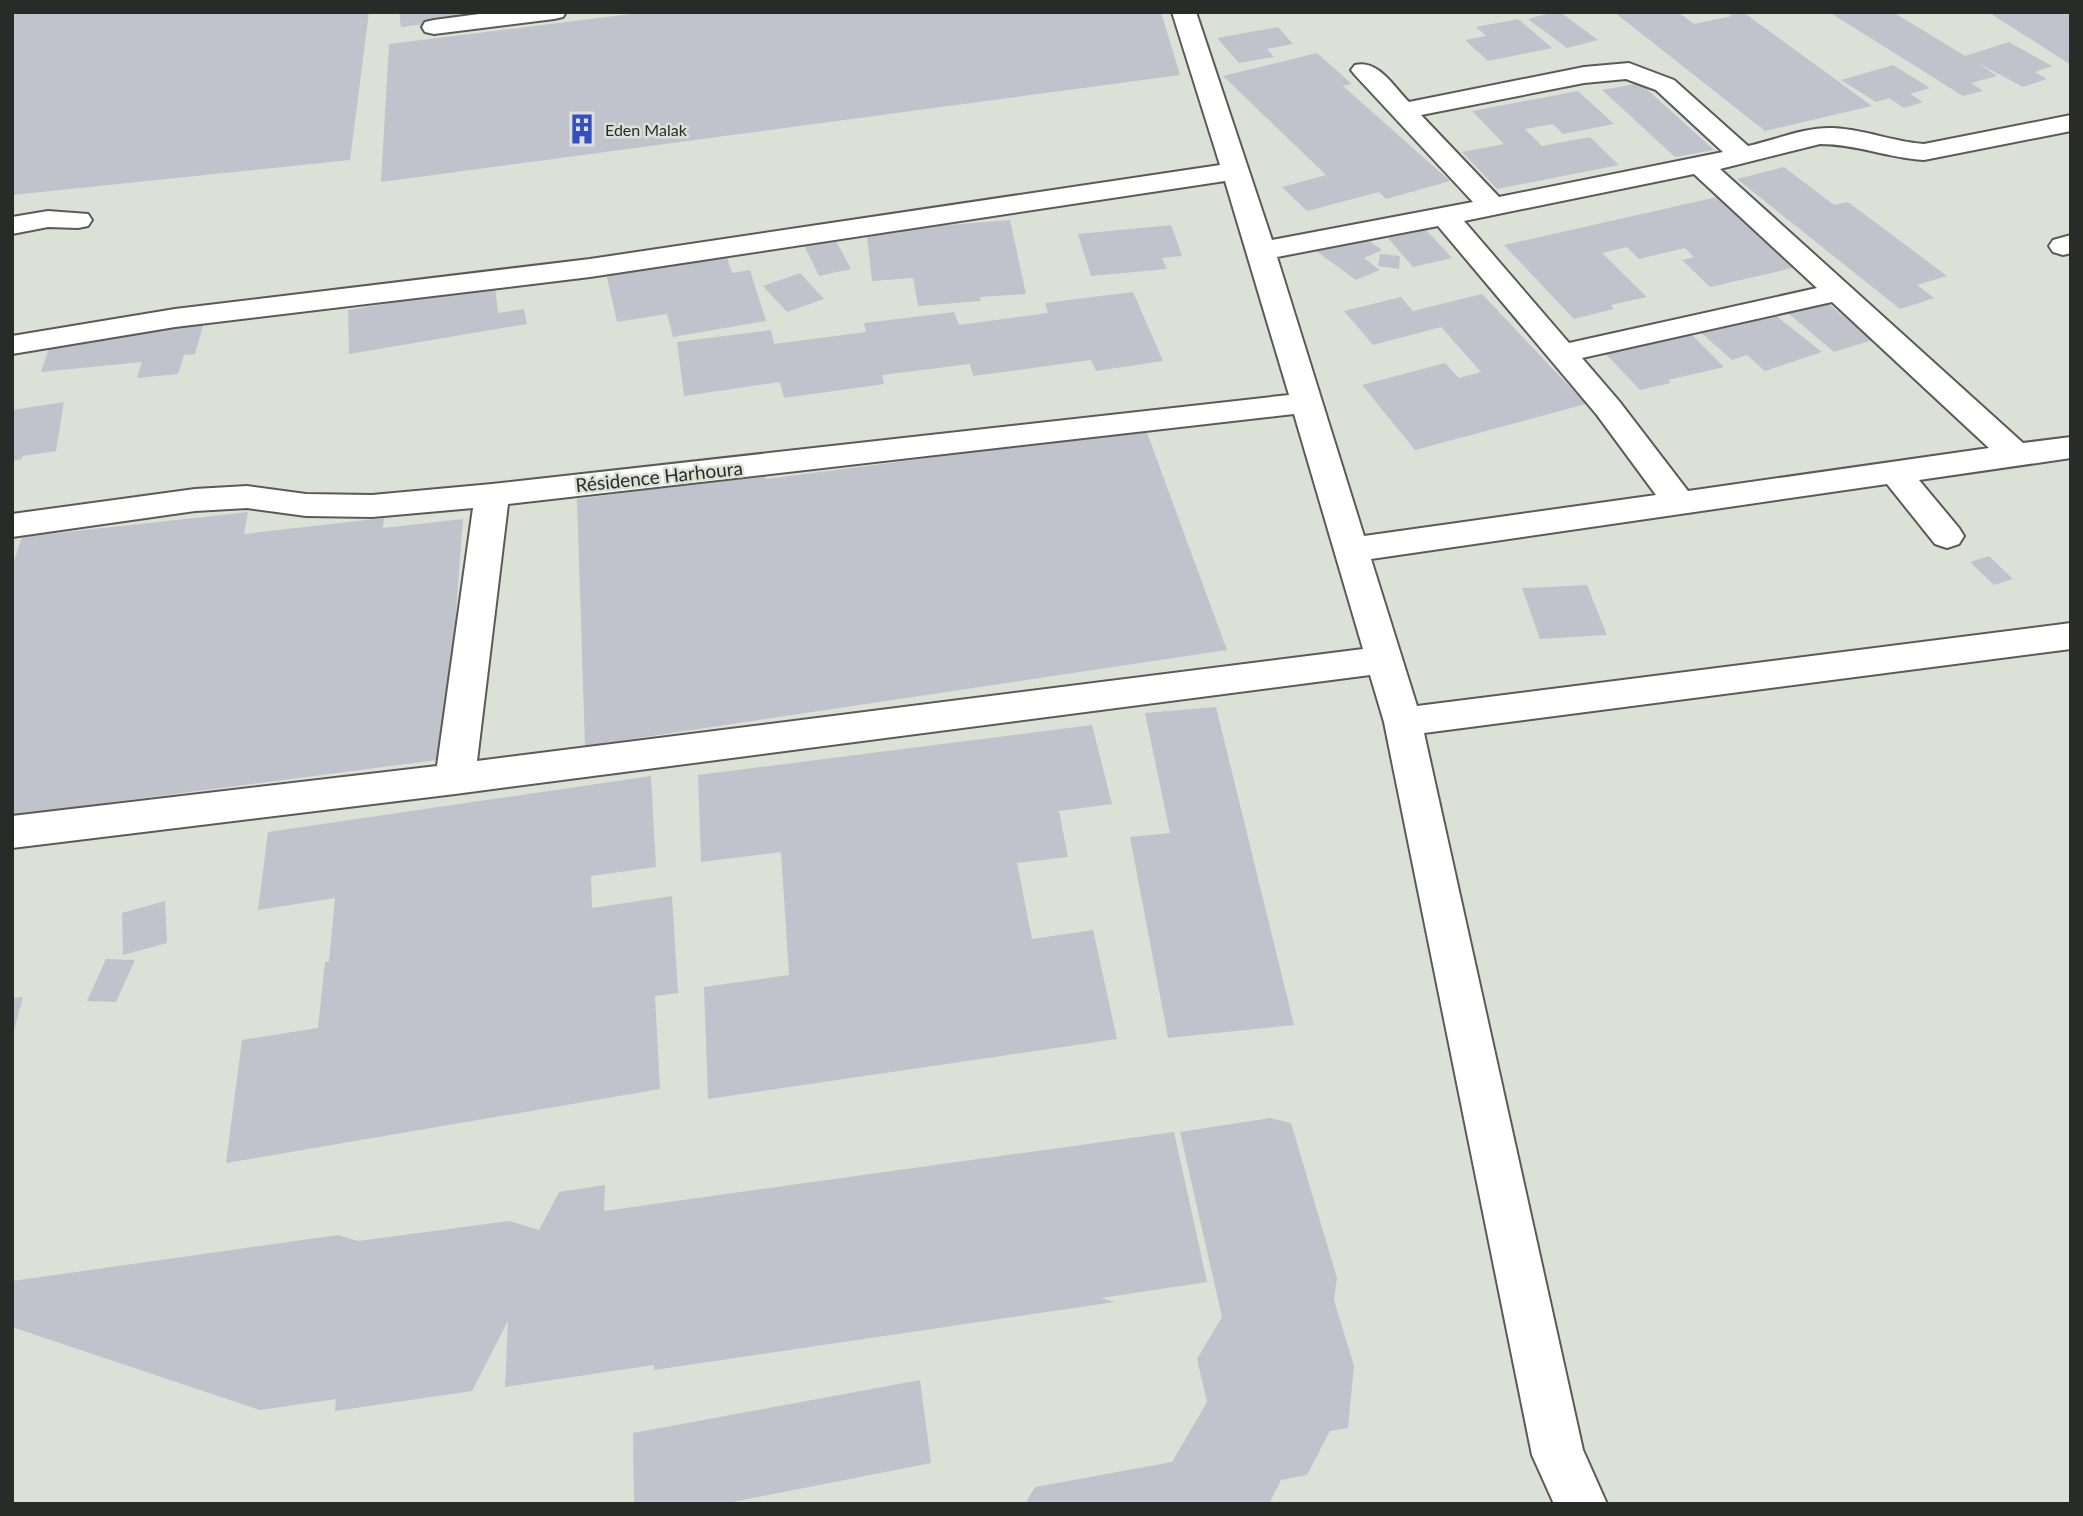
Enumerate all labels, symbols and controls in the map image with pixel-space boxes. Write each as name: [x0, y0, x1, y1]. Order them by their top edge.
building icon: Eden Malak: [565, 112, 599, 146]
place label: Eden Malak: [605, 120, 688, 139]
street label: Résidence Harhoura: [574, 456, 744, 496]

